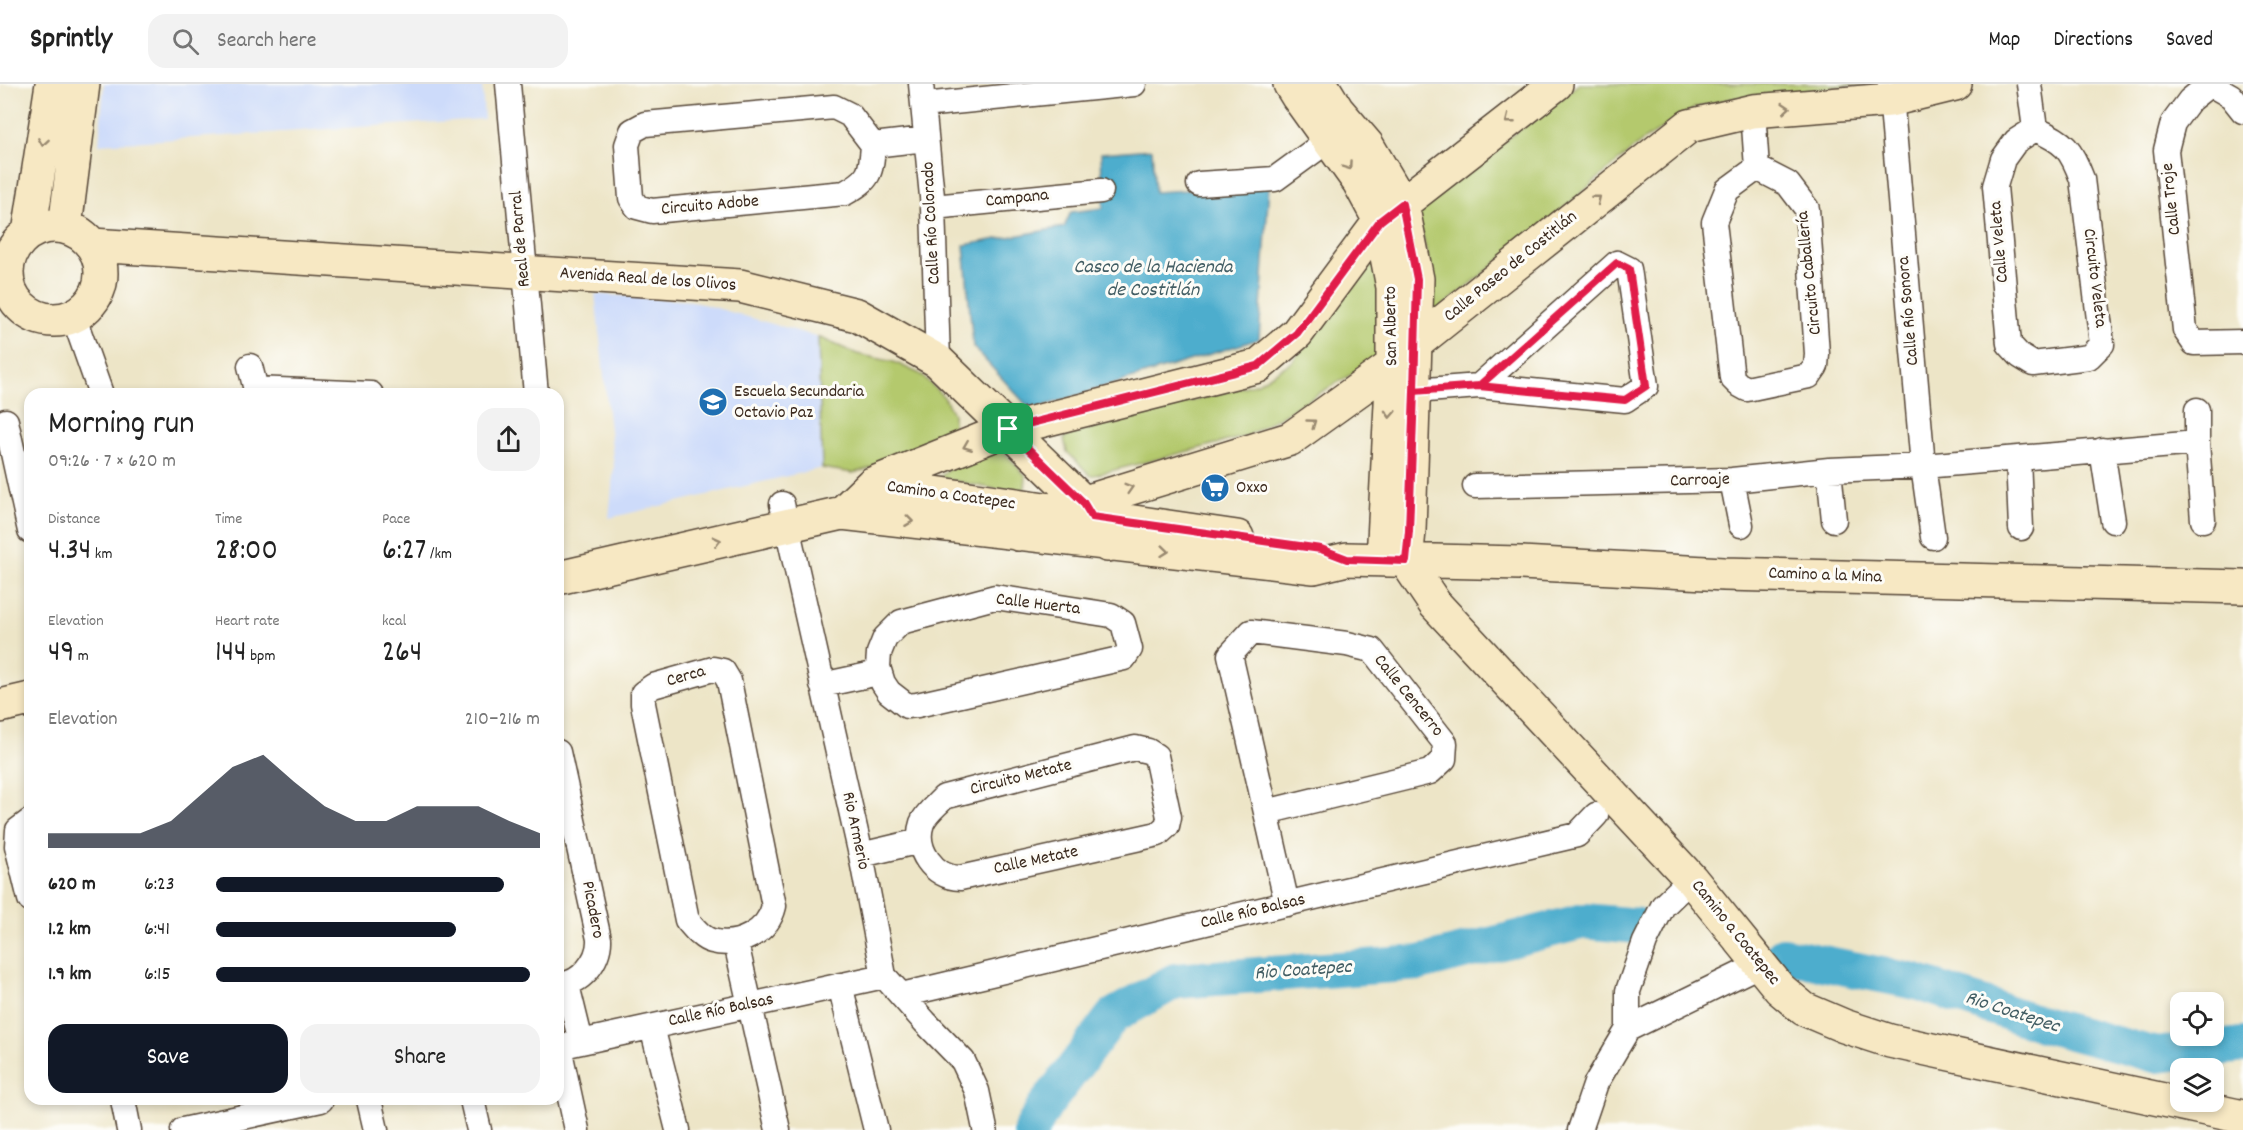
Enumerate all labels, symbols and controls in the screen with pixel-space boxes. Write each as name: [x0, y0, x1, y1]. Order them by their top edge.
search box: [148, 14, 568, 68]
text: Sprintly: [30, 21, 112, 61]
icon: search: [169, 25, 202, 58]
text: Search here: [217, 26, 316, 57]
text: Map: [1989, 26, 2020, 56]
text: Directions: [2053, 26, 2133, 56]
text: Saved: [2166, 26, 2213, 56]
one-way arrow: [1782, 102, 1791, 115]
one-way arrow: [1505, 112, 1516, 123]
one-way arrow: [37, 136, 50, 146]
one-way arrow: [1341, 159, 1352, 170]
street label: Calle Río Colorado: [916, 161, 948, 285]
street label: Calle Troje: [2156, 162, 2188, 236]
street label: Campana: [984, 183, 1050, 215]
street label: Real de Parral: [504, 189, 538, 288]
street label: Circuito Adobe: [660, 189, 760, 223]
one-way arrow: [1590, 195, 1601, 206]
street label: Calle Veleta: [1984, 200, 2016, 284]
street label: Calle Paseo de Costitlán: [1439, 205, 1583, 329]
street label: Circuito Caballería: [1791, 209, 1829, 336]
street label: Circuito Veleta: [2076, 227, 2113, 330]
water label: Casco de la Hacienda de Costitlán: [1074, 254, 1234, 305]
street label: Calle Río Sonora: [1892, 255, 1926, 367]
street label: Avenida Real de los Olivos: [559, 261, 737, 299]
street label: San Alberto: [1379, 286, 1405, 366]
place label: Escuela Secundaria Octavio Paz: [734, 380, 865, 426]
school or university icon: Escuela Secundaria Octavio Paz: [697, 386, 729, 418]
text: Morning run: [48, 402, 195, 449]
pin: [982, 403, 1033, 454]
button: share: [477, 408, 540, 471]
one-way arrow: [1384, 410, 1397, 419]
icon: arrive: [991, 412, 1024, 445]
one-way arrow: [1305, 419, 1316, 430]
one-way arrow: [962, 439, 973, 451]
text: 09:26 · 7 × 620 m: [48, 448, 176, 476]
street label: Carroaje: [1670, 467, 1730, 495]
supermarket icon: Oxxo: [1199, 472, 1231, 504]
street label: Camino a Coatepec: [885, 475, 1017, 517]
place label: Oxxo: [1236, 476, 1268, 501]
one-way arrow: [1123, 483, 1134, 495]
text: Distance: [48, 508, 100, 531]
text: Time: [215, 508, 242, 531]
text: Pace: [382, 508, 410, 531]
one-way arrow: [904, 514, 913, 527]
text: 4.34: [48, 531, 91, 574]
text: 28:00: [215, 531, 278, 574]
text: 6:27: [382, 531, 426, 574]
one-way arrow: [712, 536, 722, 549]
text: km: [91, 543, 112, 566]
text: /km: [426, 543, 452, 566]
one-way arrow: [1160, 544, 1169, 557]
street label: Camino a la Mina: [1768, 562, 1883, 590]
street label: Calle Huerta: [994, 587, 1082, 623]
text: Elevation: [48, 610, 104, 633]
text: Heart rate: [215, 610, 280, 633]
text: kcal: [382, 610, 406, 633]
text: 49: [48, 633, 74, 676]
text: 144: [215, 633, 246, 676]
text: 264: [382, 633, 422, 676]
text: m: [74, 645, 89, 668]
text: bpm: [246, 645, 275, 668]
street label: Calle Cencerro: [1367, 649, 1449, 743]
street label: Cerca: [664, 659, 709, 694]
text: Elevation: [48, 706, 118, 734]
text: 210–216 m: [465, 706, 540, 734]
street label: Circuito Metate: [967, 753, 1075, 803]
street label: Rio Armerio: [835, 790, 875, 872]
street label: Calle Metate: [991, 840, 1081, 882]
text: 620 m: [48, 871, 96, 899]
text: 6:23: [144, 871, 175, 899]
street label: Camino a Coatepec: [1685, 875, 1785, 991]
street label: Picadero: [574, 879, 610, 941]
street label: Calle Río Balsas: [1198, 888, 1308, 936]
text: 1.2 km: [48, 916, 91, 944]
text: 6:41: [144, 916, 170, 944]
water label: Rio Coatepec: [1254, 954, 1353, 988]
text: 1.9 km: [48, 961, 91, 989]
text: 6:15: [144, 961, 171, 989]
water label: Rio Coatepec: [1961, 985, 2063, 1042]
street label: Calle Río Balsas: [666, 988, 776, 1034]
map controls: [2170, 992, 2224, 1112]
button: locate: [2170, 992, 2224, 1046]
button: Save: [48, 1024, 288, 1093]
button: Share: [300, 1024, 540, 1093]
button: layers: [2170, 1058, 2224, 1112]

